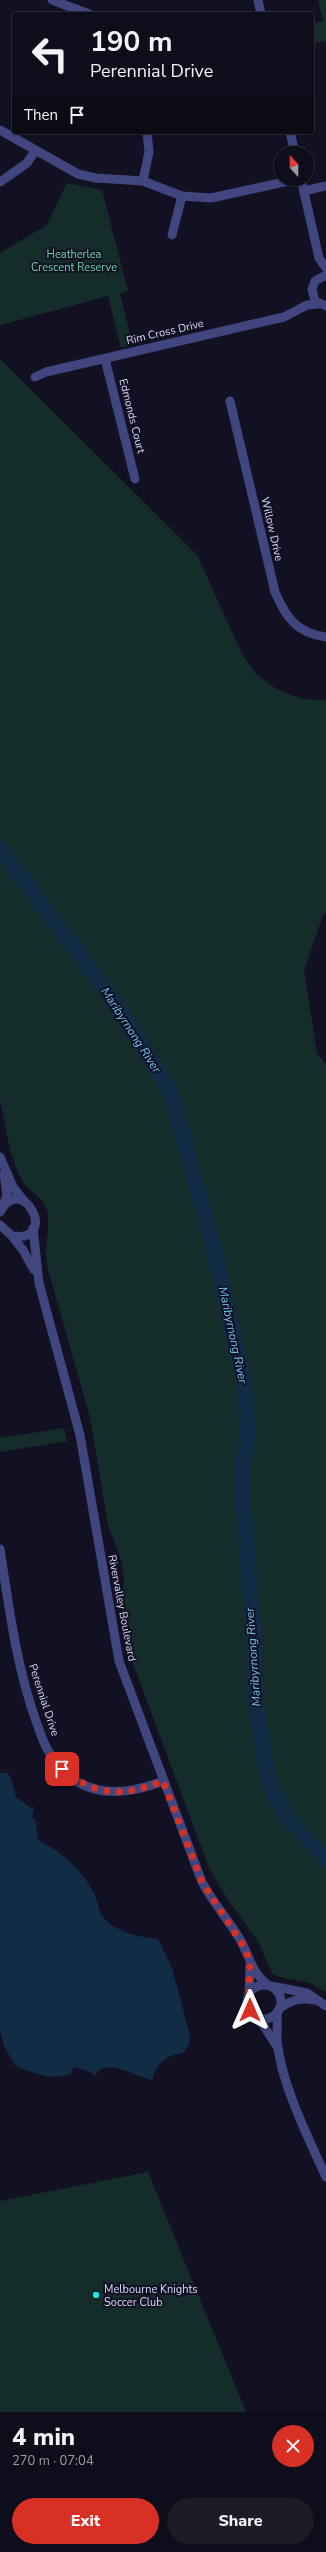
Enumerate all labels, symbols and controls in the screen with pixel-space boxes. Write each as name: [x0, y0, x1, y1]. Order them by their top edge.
text: 190 m: [90, 23, 173, 61]
icon: left: [24, 28, 76, 80]
text: Perennial Drive: [90, 59, 213, 83]
icon: arrive: [66, 104, 88, 126]
text: Then: [24, 105, 58, 125]
north arrow: [274, 146, 314, 186]
map controls: [274, 146, 314, 186]
park label: Heatherlea Crescent Reserve: [31, 247, 117, 275]
street label: Rim Cross Drive: [125, 316, 205, 348]
street label: Edmonds Court: [115, 377, 149, 455]
street label: Willow Drive: [257, 495, 287, 563]
water label: Maribyrnong River: [97, 984, 165, 1076]
water label: Maribyrnong River: [215, 1285, 251, 1386]
street label: Rivervalley Boulevard: [104, 1554, 140, 1662]
water label: Maribyrnong River: [242, 1606, 264, 1707]
street label: Perennial Drive: [25, 1662, 63, 1738]
pin: [45, 1752, 79, 1786]
icon: arrive: [51, 1758, 73, 1780]
position arrow: [229, 1989, 271, 2031]
place label: Melbourne Knights Soccer Club: [104, 2282, 198, 2310]
marker: Melbourne Knights Soccer Club: [91, 2290, 101, 2300]
text: 4 min: [12, 2421, 75, 2453]
button: close: [272, 2425, 314, 2467]
text: 270 m · 07:04: [12, 2452, 94, 2470]
button: Exit: [12, 2498, 159, 2544]
button: Share: [167, 2498, 314, 2544]

